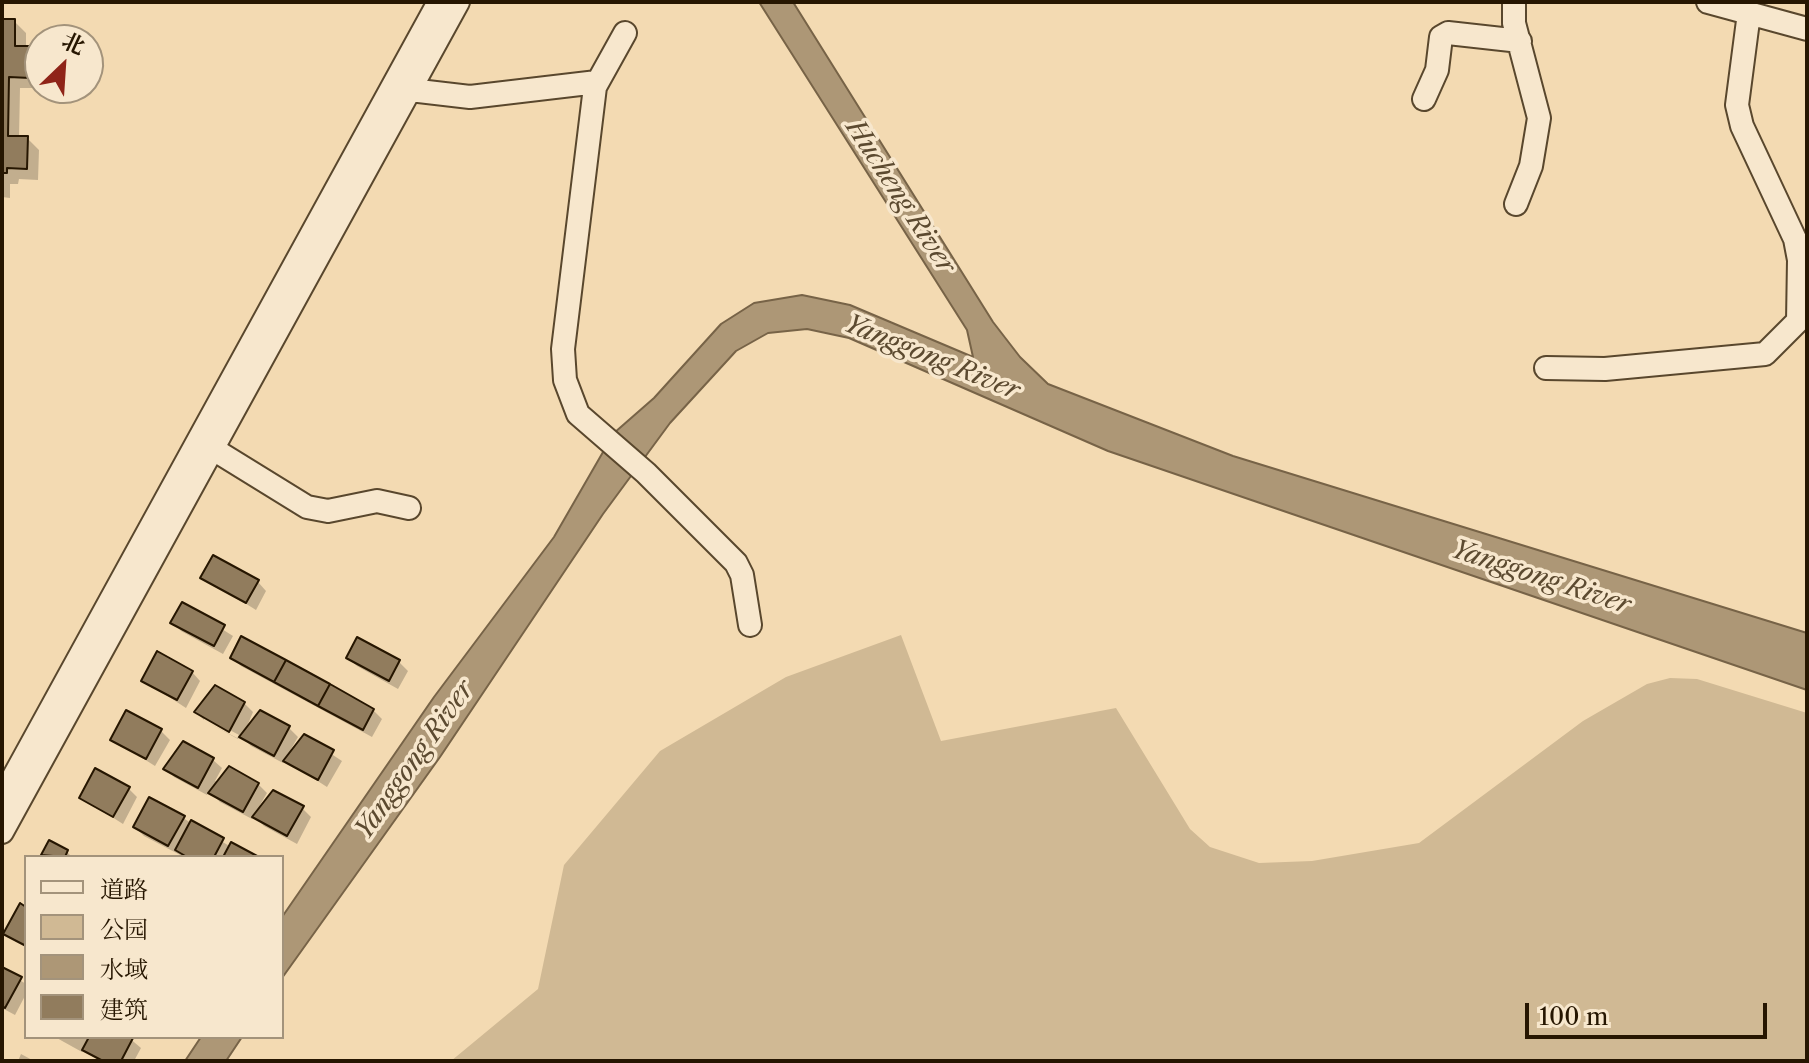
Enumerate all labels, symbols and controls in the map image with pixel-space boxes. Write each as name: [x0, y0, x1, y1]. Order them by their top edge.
north arrow: [24, 24, 104, 104]
text: 北: [58, 27, 89, 60]
water label: Hucheng River: [839, 114, 961, 280]
water label: Yanggong River: [840, 309, 1024, 407]
water label: Yanggong River: [1448, 534, 1634, 622]
water label: Yanggong River: [349, 675, 481, 845]
legend: [24, 855, 284, 1039]
text: 道路: [100, 875, 148, 904]
text: 公园: [100, 915, 148, 944]
text: 水域: [100, 955, 148, 984]
scale bar: [1529, 987, 1771, 1037]
text: 建筑: [100, 995, 148, 1024]
text: 100 m: [1539, 1002, 1608, 1031]

